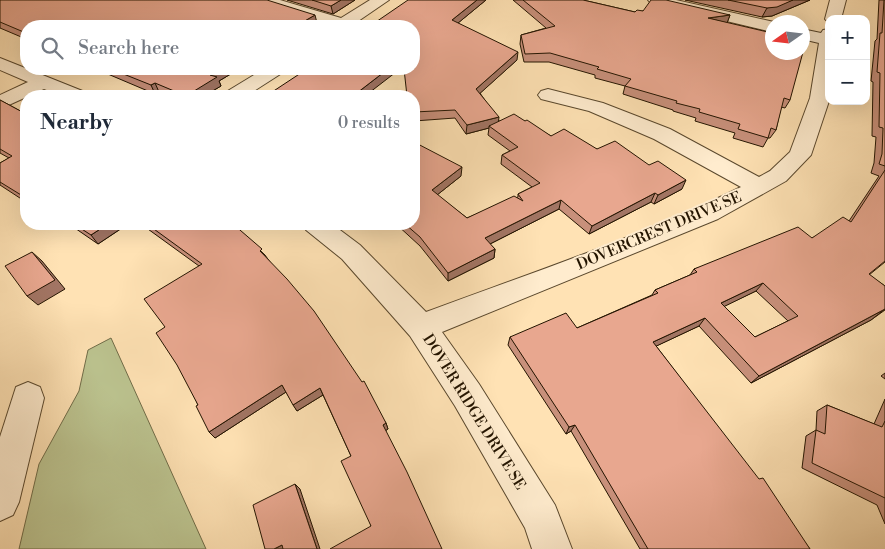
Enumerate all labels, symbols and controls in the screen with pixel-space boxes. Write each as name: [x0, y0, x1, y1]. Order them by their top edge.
north arrow: [765, 15, 810, 60]
map controls: [825, 15, 870, 105]
button: +: [825, 15, 870, 60]
search box: [20, 20, 420, 75]
icon: search: [38, 34, 66, 62]
text: Search here: [78, 36, 179, 60]
button: −: [825, 60, 870, 105]
text: Nearby: [40, 110, 113, 136]
text: 0 results: [338, 113, 400, 133]
street label: DOVERCREST DRIVE SE: [573, 188, 745, 274]
street label: DOVER RIDGE DRIVE SE: [418, 331, 530, 493]

